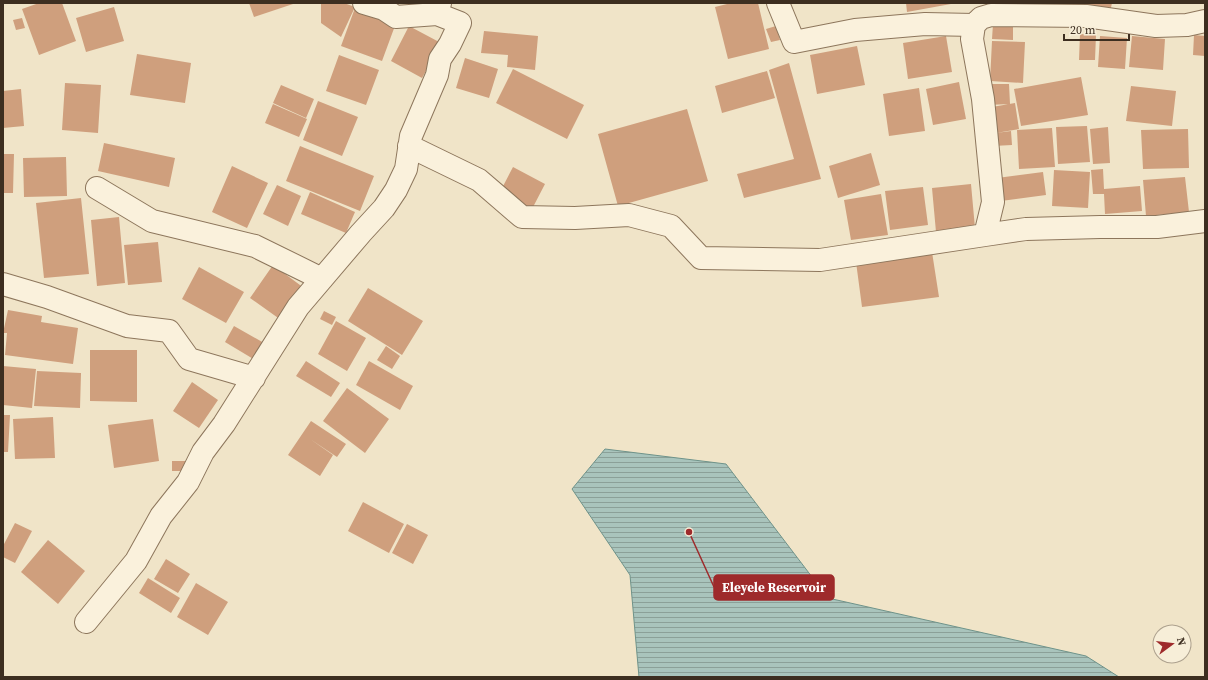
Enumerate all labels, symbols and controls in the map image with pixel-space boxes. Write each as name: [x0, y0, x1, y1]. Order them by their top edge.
scale bar: [1064, 16, 1129, 42]
text: 20 m: [1070, 22, 1096, 38]
callout: Eleyele Reservoir: [714, 575, 834, 600]
text: Eleyele Reservoir: [722, 579, 827, 596]
north arrow: [1152, 624, 1192, 664]
text: N: [1173, 636, 1189, 647]

